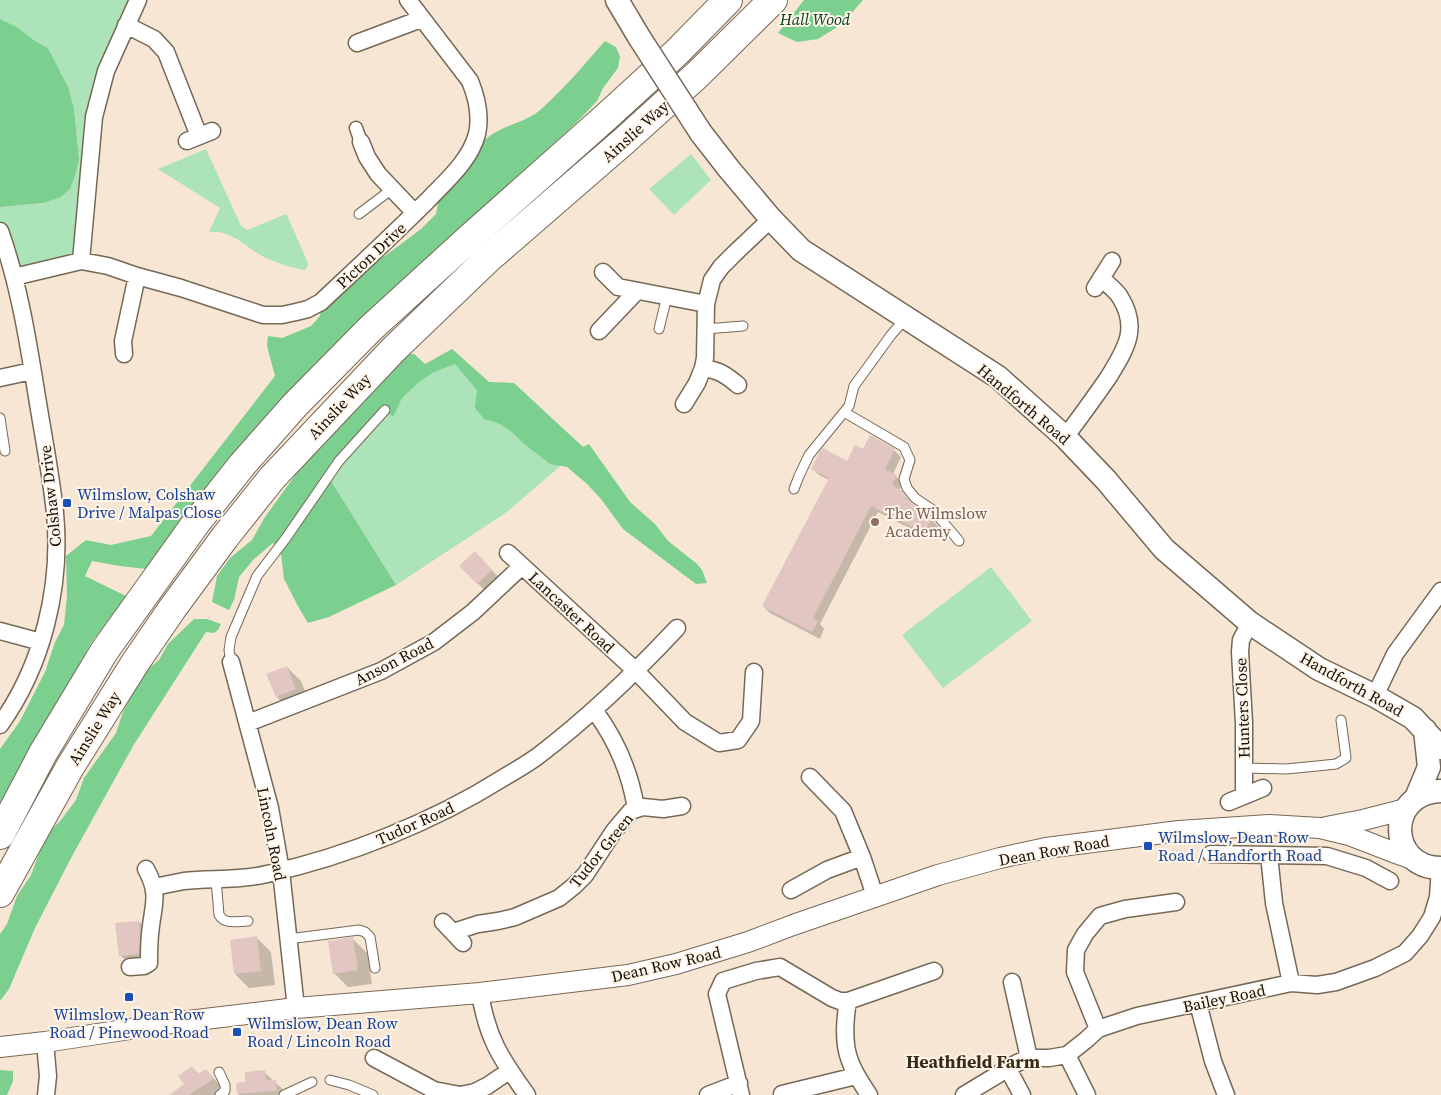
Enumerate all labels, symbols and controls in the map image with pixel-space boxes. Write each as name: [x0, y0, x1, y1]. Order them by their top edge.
park label: Hall Wood: [779, 8, 851, 30]
street label: Ainslie Way: [597, 94, 674, 167]
street label: Picton Drive: [331, 217, 411, 293]
street label: Handforth Road: [973, 359, 1075, 449]
street label: Ainslie Way: [303, 367, 376, 444]
street label: Colshaw Drive: [34, 444, 66, 548]
place label: Wilmslow, Colshaw Drive / Malpas Close: [77, 483, 222, 523]
marker: Wilmslow, Colshaw Drive / Malpas Close: [61, 497, 73, 509]
place label: The Wilmslow Academy: [885, 502, 988, 542]
marker: The Wilmslow Academy: [869, 516, 881, 528]
street label: Lancaster Road: [524, 566, 620, 658]
street label: Anson Road: [351, 632, 437, 690]
street label: Handforth Road: [1296, 646, 1408, 722]
street label: Hunters Close: [1229, 657, 1255, 759]
street label: Ainslie Way: [63, 686, 126, 769]
street label: Lincoln Road: [252, 785, 292, 883]
street label: Tudor Road: [373, 796, 457, 850]
street label: Tudor Green: [564, 808, 638, 892]
place label: Wilmslow, Dean Row Road / Handforth Road: [1158, 826, 1322, 866]
street label: Dean Row Road: [997, 829, 1111, 871]
marker: Wilmslow, Dean Row Road / Handforth Road: [1142, 840, 1154, 852]
street label: Dean Row Road: [609, 941, 723, 987]
street label: Bailey Road: [1181, 979, 1267, 1017]
marker: Wilmslow, Dean Row Road / Pinewood Road: [123, 991, 135, 1003]
place label: Wilmslow, Dean Row Road / Pinewood Road: [49, 1003, 209, 1043]
place label: Wilmslow, Dean Row Road / Lincoln Road: [247, 1012, 399, 1052]
marker: Wilmslow, Dean Row Road / Lincoln Road: [231, 1026, 243, 1038]
district label: Heathfield Farm: [906, 1049, 1040, 1074]

